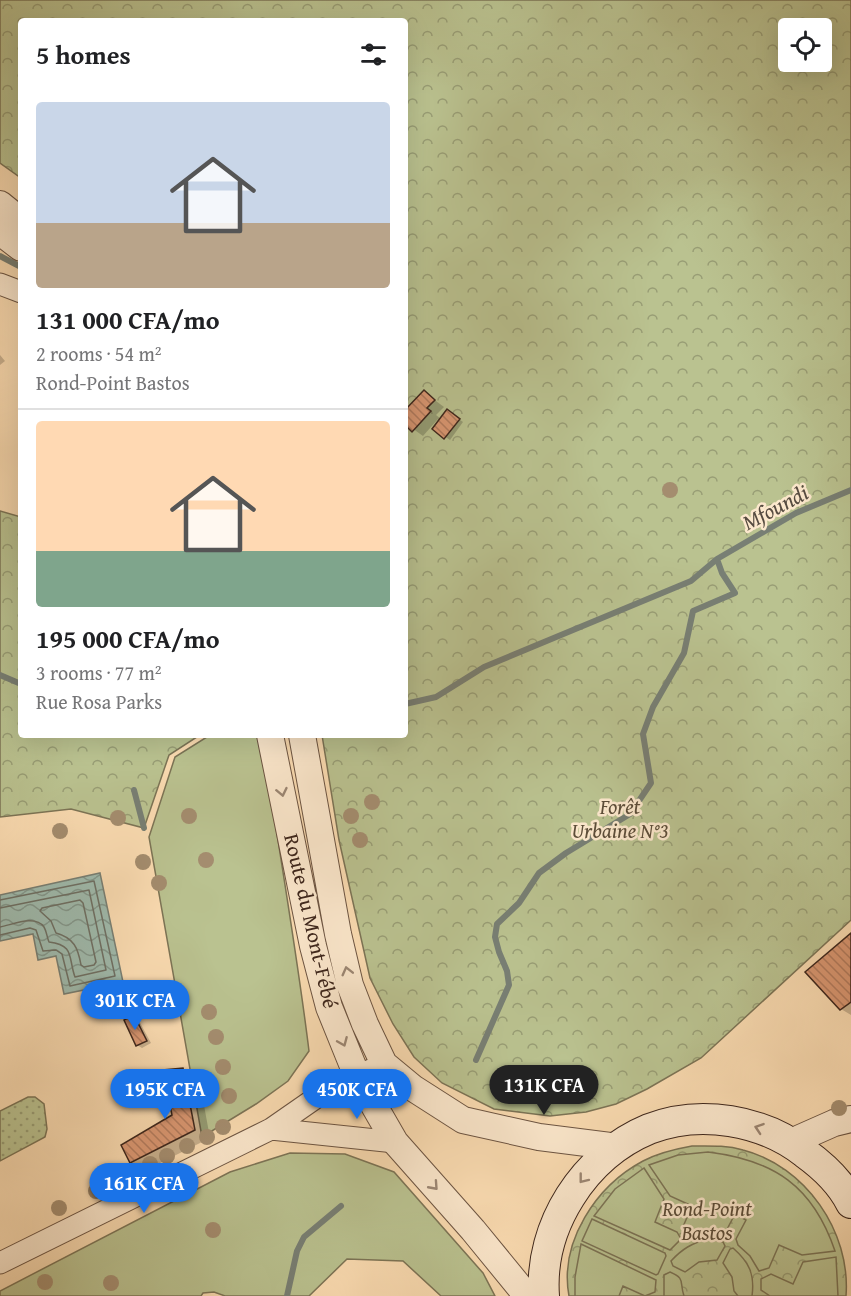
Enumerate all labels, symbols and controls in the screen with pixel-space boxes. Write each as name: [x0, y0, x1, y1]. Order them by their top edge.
map controls: [778, 18, 832, 72]
button: locate: [778, 18, 832, 72]
text: 5 homes: [36, 35, 131, 74]
icon: filters: [357, 38, 390, 71]
icon: home: [159, 141, 267, 249]
text: 131 000 CFA/mo: [36, 300, 220, 339]
text: 2 rooms · 54 m²: [36, 339, 162, 368]
text: Rond-Point Bastos: [36, 368, 190, 397]
icon: home: [159, 460, 267, 568]
water label: Mfoundi: [736, 476, 814, 538]
text: 195 000 CFA/mo: [36, 619, 220, 658]
text: 3 rooms · 77 m²: [36, 658, 162, 687]
text: Rue Rosa Parks: [36, 687, 162, 716]
one-way arrow: [275, 787, 288, 797]
park label: Forêt Urbaine N°3: [571, 791, 669, 846]
street label: Route du Mont-Fébé: [276, 830, 347, 1011]
one-way arrow: [341, 966, 354, 976]
pin: 301K CFA: [73, 980, 197, 1031]
text: 301K CFA: [94, 985, 176, 1014]
one-way arrow: [336, 1036, 348, 1047]
pin: 131K CFA: [482, 1065, 606, 1116]
pin: 195K CFA: [103, 1069, 227, 1120]
pin: 450K CFA: [295, 1069, 419, 1120]
text: 131K CFA: [503, 1070, 585, 1099]
text: 195K CFA: [124, 1074, 206, 1103]
text: 450K CFA: [316, 1074, 398, 1103]
one-way arrow: [754, 1123, 765, 1136]
pin: 161K CFA: [82, 1163, 206, 1214]
text: 161K CFA: [103, 1168, 185, 1197]
one-way arrow: [580, 1172, 591, 1183]
one-way arrow: [427, 1179, 438, 1190]
park label: Rond-Point Bastos: [661, 1193, 752, 1248]

